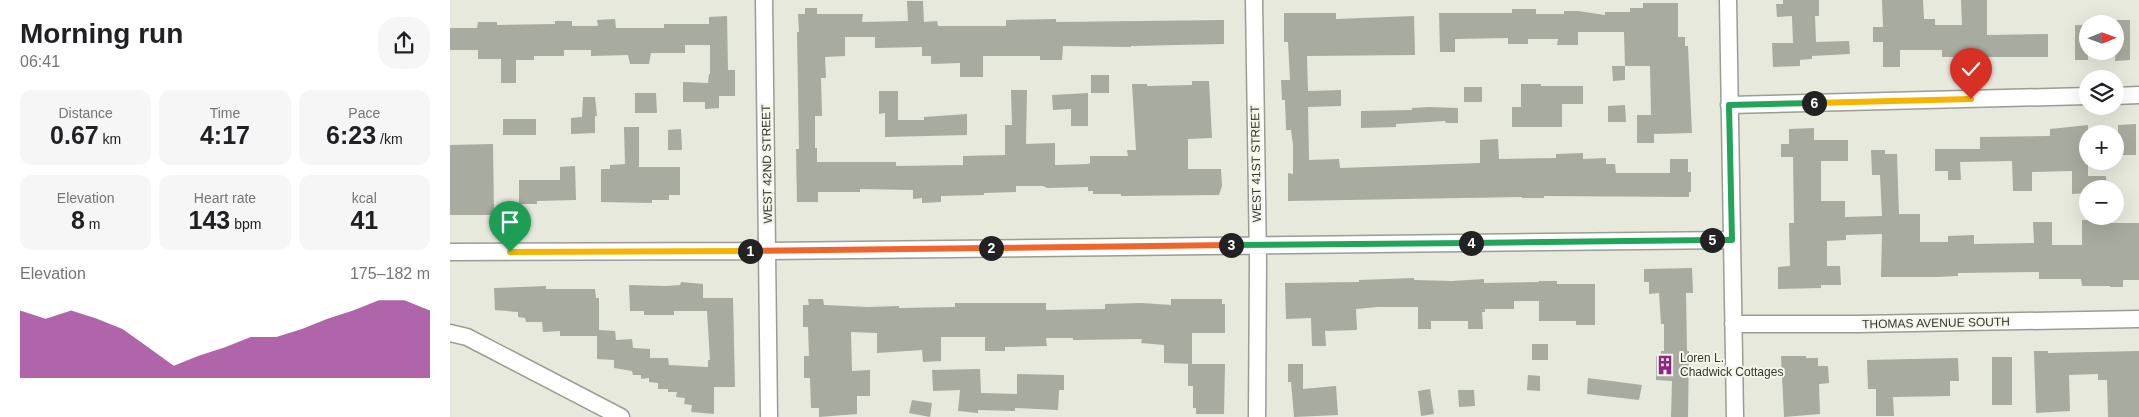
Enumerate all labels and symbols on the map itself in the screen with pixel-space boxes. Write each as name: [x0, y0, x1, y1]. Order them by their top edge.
north arrow: [2079, 15, 2124, 60]
pin: [1950, 48, 1992, 99]
pin: 6: [1802, 90, 1826, 116]
street label: WEST 42ND STREET: [759, 104, 775, 224]
street label: WEST 41ST STREET: [1248, 105, 1264, 223]
pin: [489, 201, 531, 252]
pin: 5: [1700, 228, 1724, 252]
pin: 4: [1458, 230, 1484, 256]
pin: 3: [1218, 232, 1244, 258]
pin: 2: [978, 236, 1004, 260]
pin: 1: [738, 238, 762, 264]
street label: THOMAS AVENUE SOUTH: [1862, 315, 2010, 331]
place label: Loren L. Chadwick Cottages: [1680, 351, 1783, 379]
building icon: Loren L. Chadwick Cottages: [1654, 354, 1676, 376]

